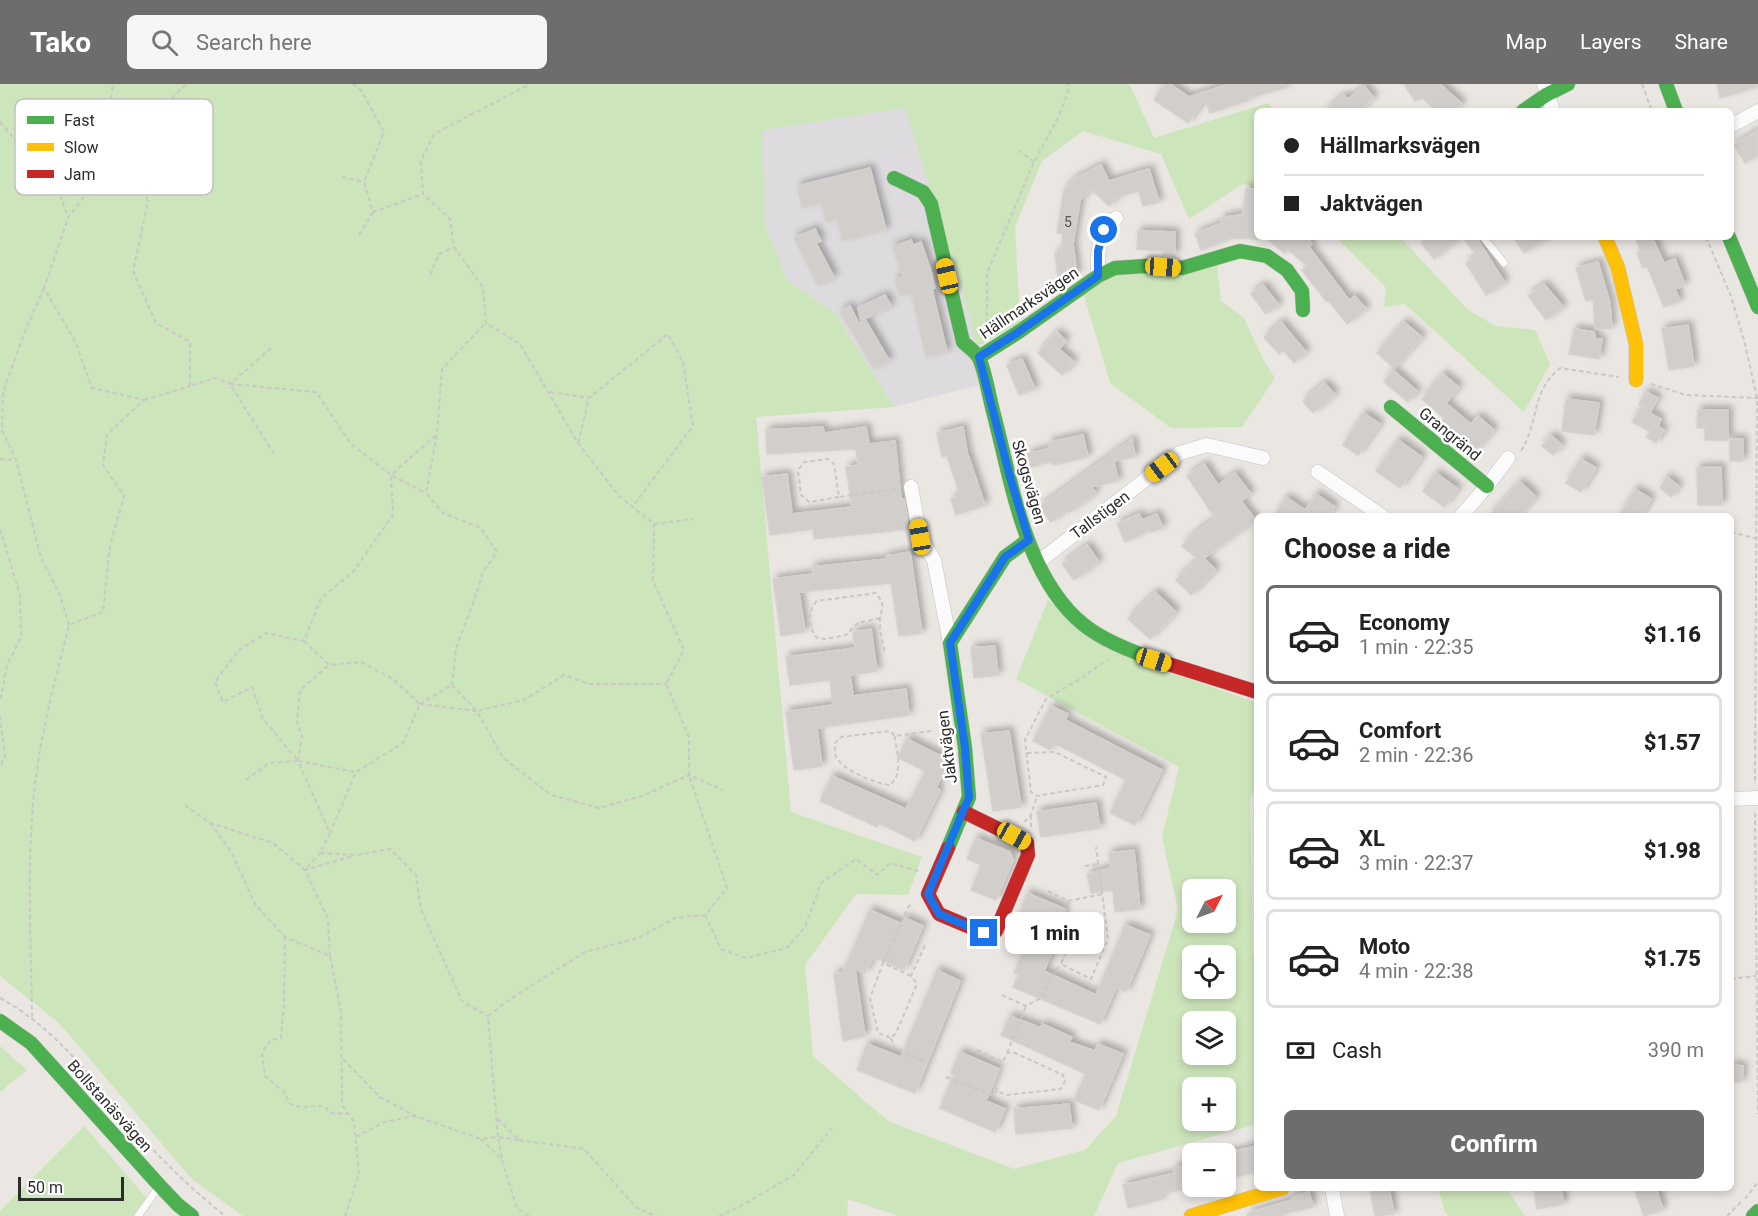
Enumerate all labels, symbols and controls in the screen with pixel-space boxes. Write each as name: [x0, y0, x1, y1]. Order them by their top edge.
search box: [127, 15, 547, 69]
text: Tako: [30, 26, 91, 59]
icon: search: [148, 26, 181, 59]
text: Search here: [196, 30, 312, 55]
text: Map: [1505, 30, 1547, 54]
text: Layers: [1580, 30, 1641, 54]
text: Share: [1674, 30, 1728, 54]
legend: [15, 99, 213, 195]
text: Fast: [64, 111, 95, 130]
text: Hällmarksvägen: [1320, 133, 1480, 158]
text: Slow: [64, 138, 99, 157]
text: Jam: [64, 165, 96, 184]
text: Jaktvägen: [1320, 191, 1423, 216]
house number: 5: [1064, 214, 1072, 230]
route start: [1090, 216, 1117, 243]
car: [934, 256, 960, 296]
car: [1144, 257, 1182, 277]
street label: Hällmarksvägen: [976, 263, 1082, 343]
street label: Grangränd: [1415, 403, 1485, 465]
street label: Skogsvägen: [1008, 438, 1050, 526]
car: [1142, 449, 1182, 485]
street label: Tallstigen: [1067, 487, 1133, 543]
car: [908, 518, 932, 556]
text: Choose a ride: [1284, 533, 1450, 565]
icon: car: [1287, 608, 1341, 662]
text: Economy: [1359, 610, 1450, 635]
text: $1.16: [1644, 622, 1701, 647]
text: 1 min · 22:35: [1359, 635, 1474, 659]
car: [1134, 646, 1174, 674]
street label: Jaktvägen: [933, 709, 961, 785]
icon: car: [1287, 716, 1341, 770]
text: Comfort: [1359, 718, 1441, 743]
text: $1.57: [1644, 730, 1701, 755]
text: 2 min · 22:36: [1359, 743, 1474, 767]
car: [994, 819, 1034, 853]
icon: car: [1287, 824, 1341, 878]
text: XL: [1359, 826, 1385, 851]
text: $1.98: [1644, 838, 1701, 863]
text: 3 min · 22:37: [1359, 851, 1474, 875]
north arrow: [1182, 879, 1236, 933]
map controls: [1182, 879, 1236, 1197]
callout: 1 min: [1005, 912, 1104, 954]
route end: [970, 919, 997, 946]
text: 1 min: [1029, 921, 1080, 945]
icon: car: [1287, 932, 1341, 986]
text: Moto: [1359, 934, 1410, 959]
button: locate: [1182, 945, 1236, 999]
text: $1.75: [1644, 946, 1701, 971]
text: 4 min · 22:38: [1359, 959, 1474, 983]
button: layers: [1182, 1011, 1236, 1065]
icon: cash: [1284, 1034, 1317, 1067]
text: Cash: [1332, 1038, 1382, 1063]
text: 390 m: [1648, 1038, 1704, 1062]
street label: Bollstanäsvägen: [64, 1056, 156, 1156]
button: +: [1182, 1077, 1236, 1131]
button: Confirm: [1284, 1110, 1704, 1179]
button: −: [1182, 1143, 1236, 1197]
scale bar: [18, 1174, 124, 1202]
text: 50 m: [27, 1178, 63, 1197]

